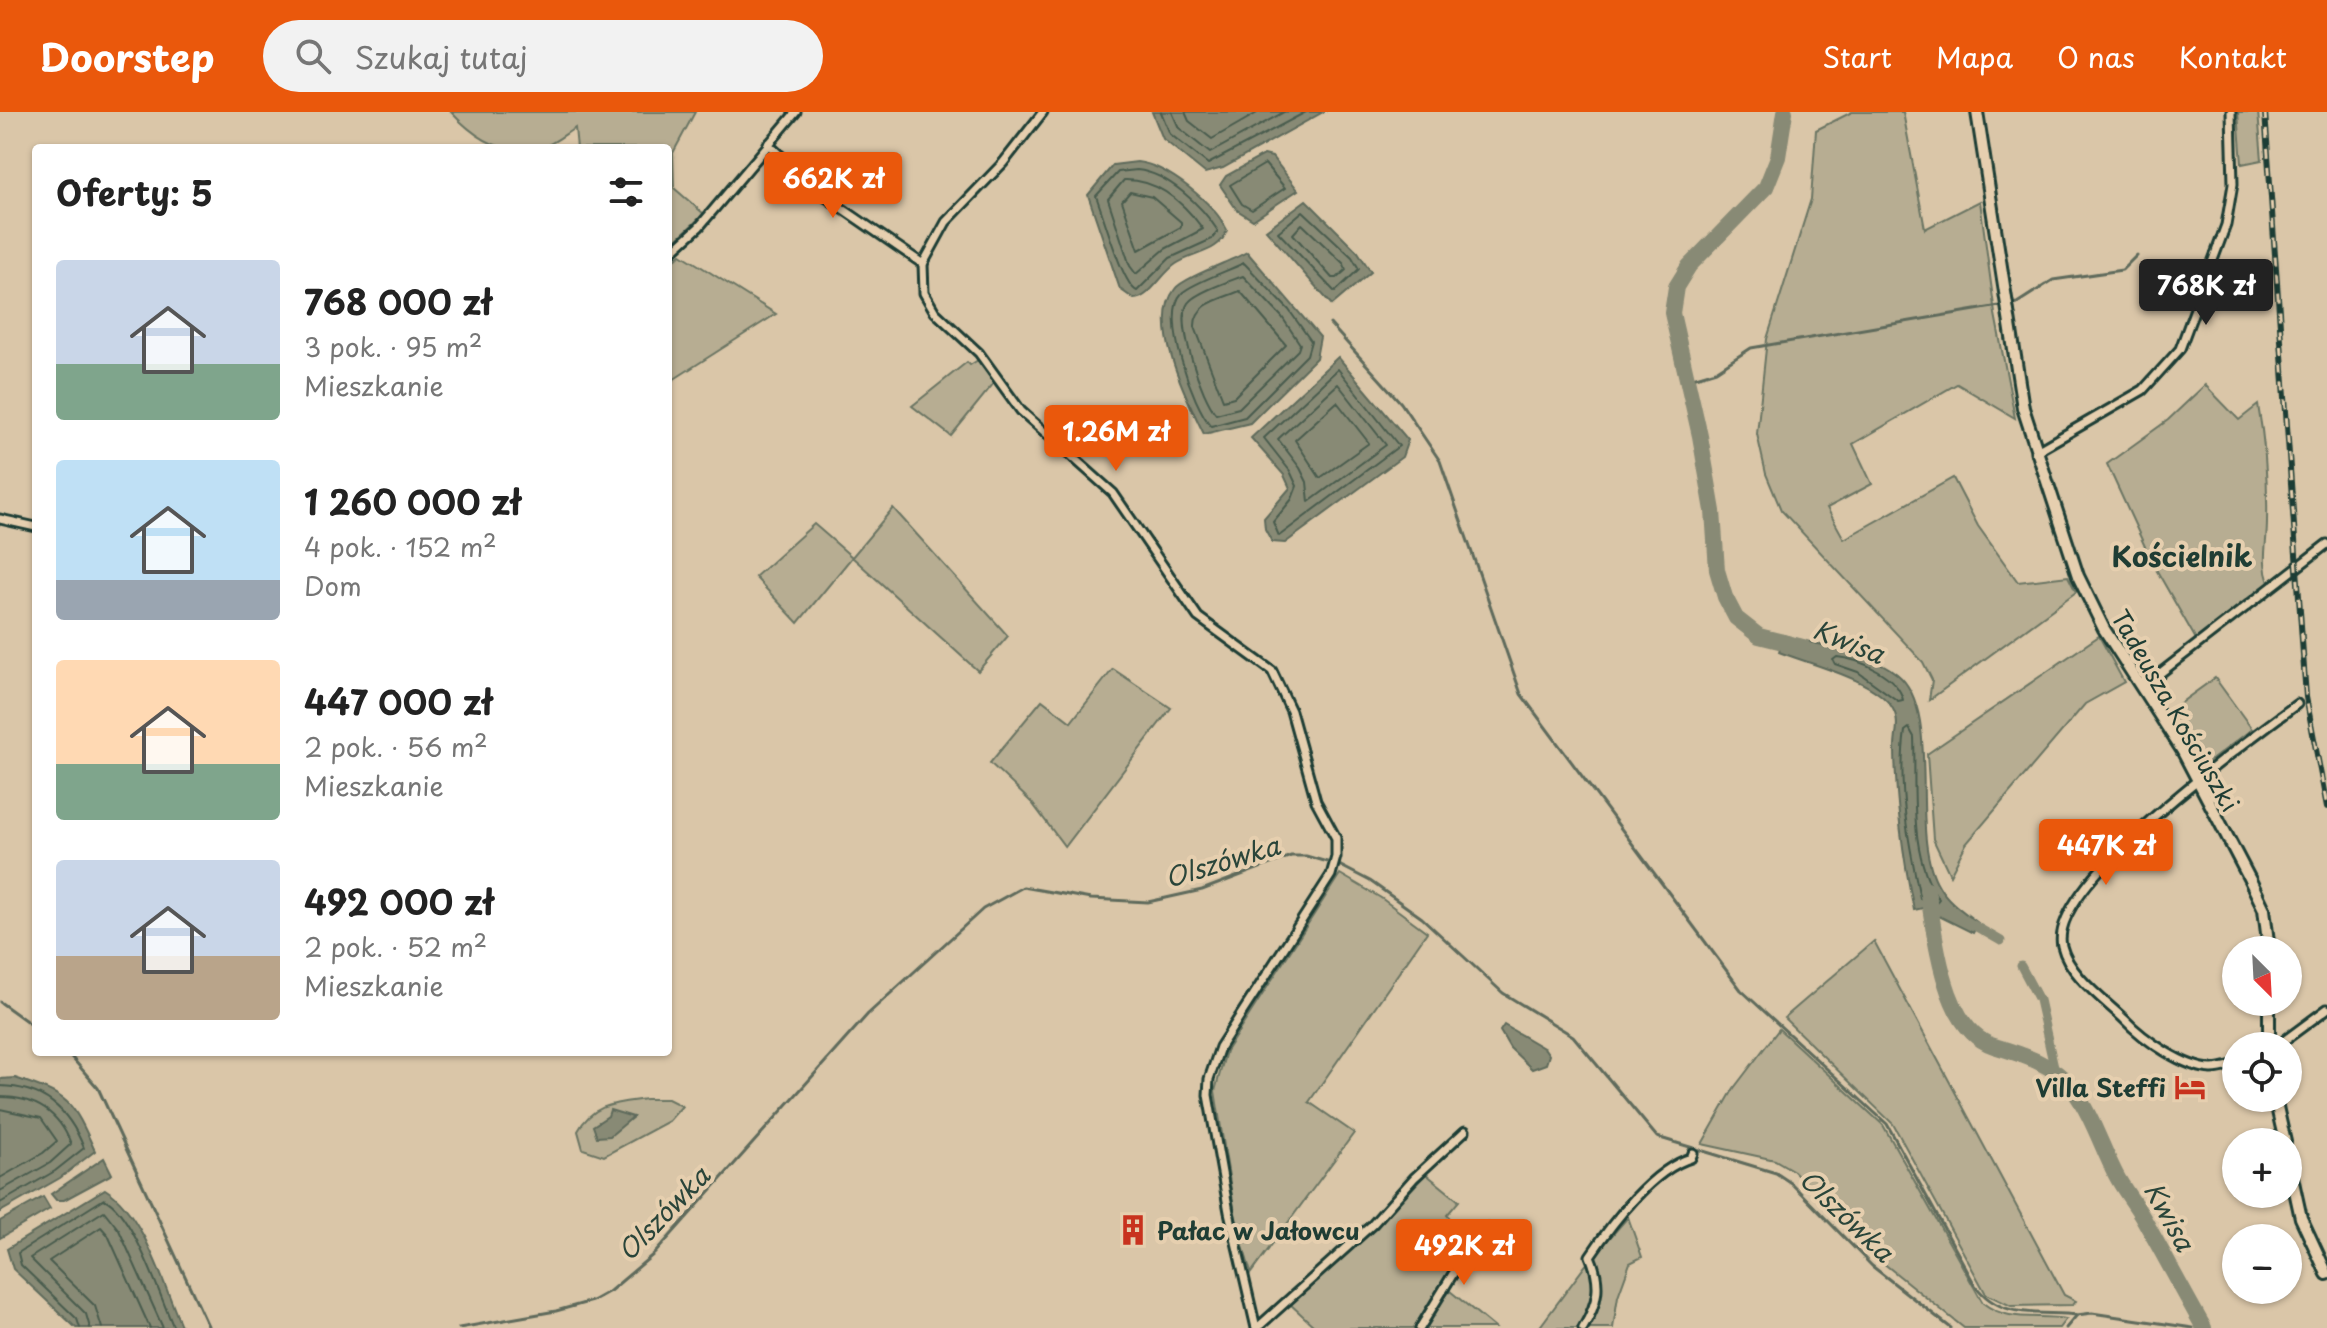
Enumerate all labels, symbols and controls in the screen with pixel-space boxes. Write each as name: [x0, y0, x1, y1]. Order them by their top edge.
search box: [263, 20, 823, 92]
text: Doorstep: [40, 28, 215, 85]
icon: search: [291, 34, 335, 78]
text: Szukaj tutaj: [355, 34, 528, 79]
text: Start: [1822, 35, 1892, 78]
text: Mapa: [1936, 35, 2013, 78]
text: O nas: [2057, 35, 2135, 78]
text: Kontakt: [2179, 35, 2287, 78]
pin: 662K zł: [759, 152, 907, 220]
text: 662K zł: [782, 158, 884, 197]
text: Oferty: 5: [56, 166, 213, 218]
icon: filters: [604, 170, 648, 214]
pin: 768K zł: [2132, 259, 2280, 327]
text: 768K zł: [2157, 265, 2255, 304]
text: 768 000 zł: [304, 275, 492, 327]
icon: home: [120, 292, 216, 388]
text: 3 pok. · 95 m²: [304, 327, 482, 366]
text: Mieszkanie: [304, 366, 444, 405]
pin: 1.26M zł: [1033, 405, 1199, 473]
text: 1.26M zł: [1062, 411, 1170, 450]
text: 1 260 000 zł: [304, 475, 521, 527]
icon: home: [120, 492, 216, 588]
text: 4 pok. · 152 m²: [304, 527, 497, 566]
district label: Kościelnik: [2112, 534, 2253, 577]
text: Dom: [304, 566, 362, 605]
street label: Tadeusza Kościuszki: [2103, 602, 2249, 818]
water label: Kwisa: [1808, 609, 1891, 673]
text: 447 000 zł: [304, 675, 492, 727]
icon: home: [120, 692, 216, 788]
text: 2 pok. · 56 m²: [304, 727, 488, 766]
text: Mieszkanie: [304, 766, 444, 805]
pin: 447K zł: [2032, 819, 2180, 887]
water label: Olszówka: [1160, 825, 1285, 897]
text: 447K zł: [2057, 825, 2155, 864]
text: 492 000 zł: [304, 875, 493, 927]
icon: home: [120, 892, 216, 988]
text: 2 pok. · 52 m²: [304, 927, 487, 966]
north arrow: [2222, 936, 2302, 1016]
map controls: [2222, 936, 2302, 1304]
text: Mieszkanie: [304, 966, 444, 1005]
button: locate: [2222, 1032, 2302, 1112]
place label: Villa Steffi: [2035, 1069, 2166, 1105]
hotel icon: Villa Steffi: [2173, 1070, 2207, 1104]
button: +: [2222, 1128, 2302, 1208]
water label: Olszówka: [608, 1156, 719, 1269]
water label: Olszówka: [1791, 1160, 1904, 1271]
water label: Kwisa: [2135, 1174, 2205, 1258]
place label: Pałac w Jałowcu: [1157, 1212, 1360, 1248]
building icon: Pałac w Jałowcu: [1116, 1213, 1150, 1247]
pin: 492K zł: [1390, 1219, 1538, 1287]
button: −: [2222, 1224, 2302, 1304]
text: 492K zł: [1414, 1225, 1514, 1264]

